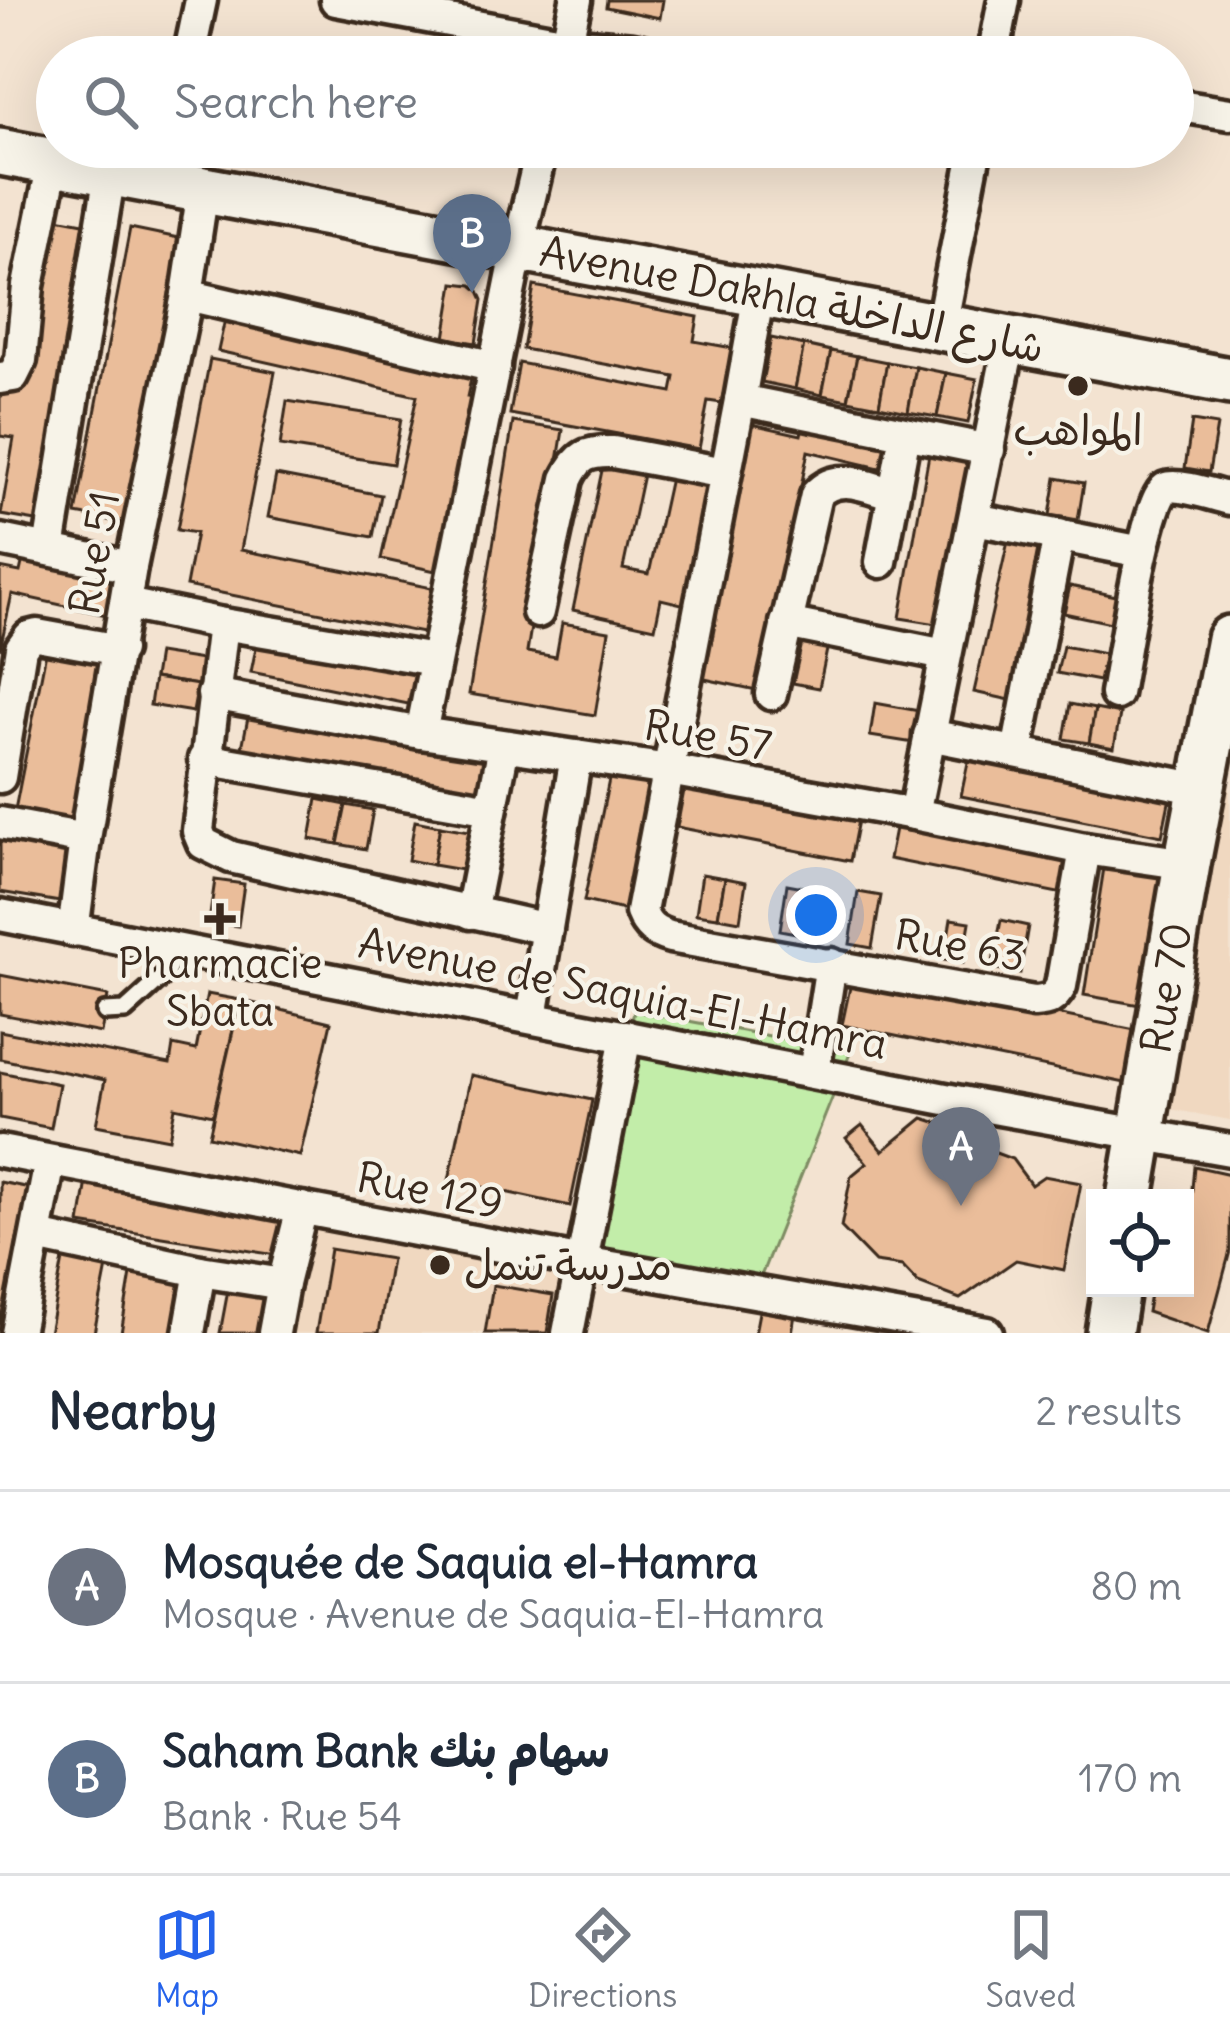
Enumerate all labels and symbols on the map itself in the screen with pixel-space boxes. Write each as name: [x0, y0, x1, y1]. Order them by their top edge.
pin: B: [433, 194, 511, 293]
street label: Avenue Dakhla شارع الداخلة: [535, 225, 1048, 377]
marker: المواهب: [1065, 373, 1091, 399]
place label: المواهب: [1013, 404, 1143, 456]
street label: Rue 51: [58, 487, 130, 619]
street label: Rue 57: [640, 698, 776, 772]
your location: [786, 885, 846, 945]
marker: Pharmacie Sbata: [207, 906, 233, 932]
street label: Rue 63: [891, 908, 1029, 982]
street label: Avenue de Saquia-El-Hamra: [354, 916, 892, 1070]
street label: Rue 70: [1129, 919, 1203, 1057]
place label: Pharmacie Sbata: [118, 937, 322, 1037]
pin: A: [922, 1107, 1000, 1206]
street label: Rue 129: [353, 1150, 507, 1230]
place label: مدرسة تنمل: [464, 1239, 672, 1291]
marker: مدرسة تنمل: [427, 1252, 453, 1278]

